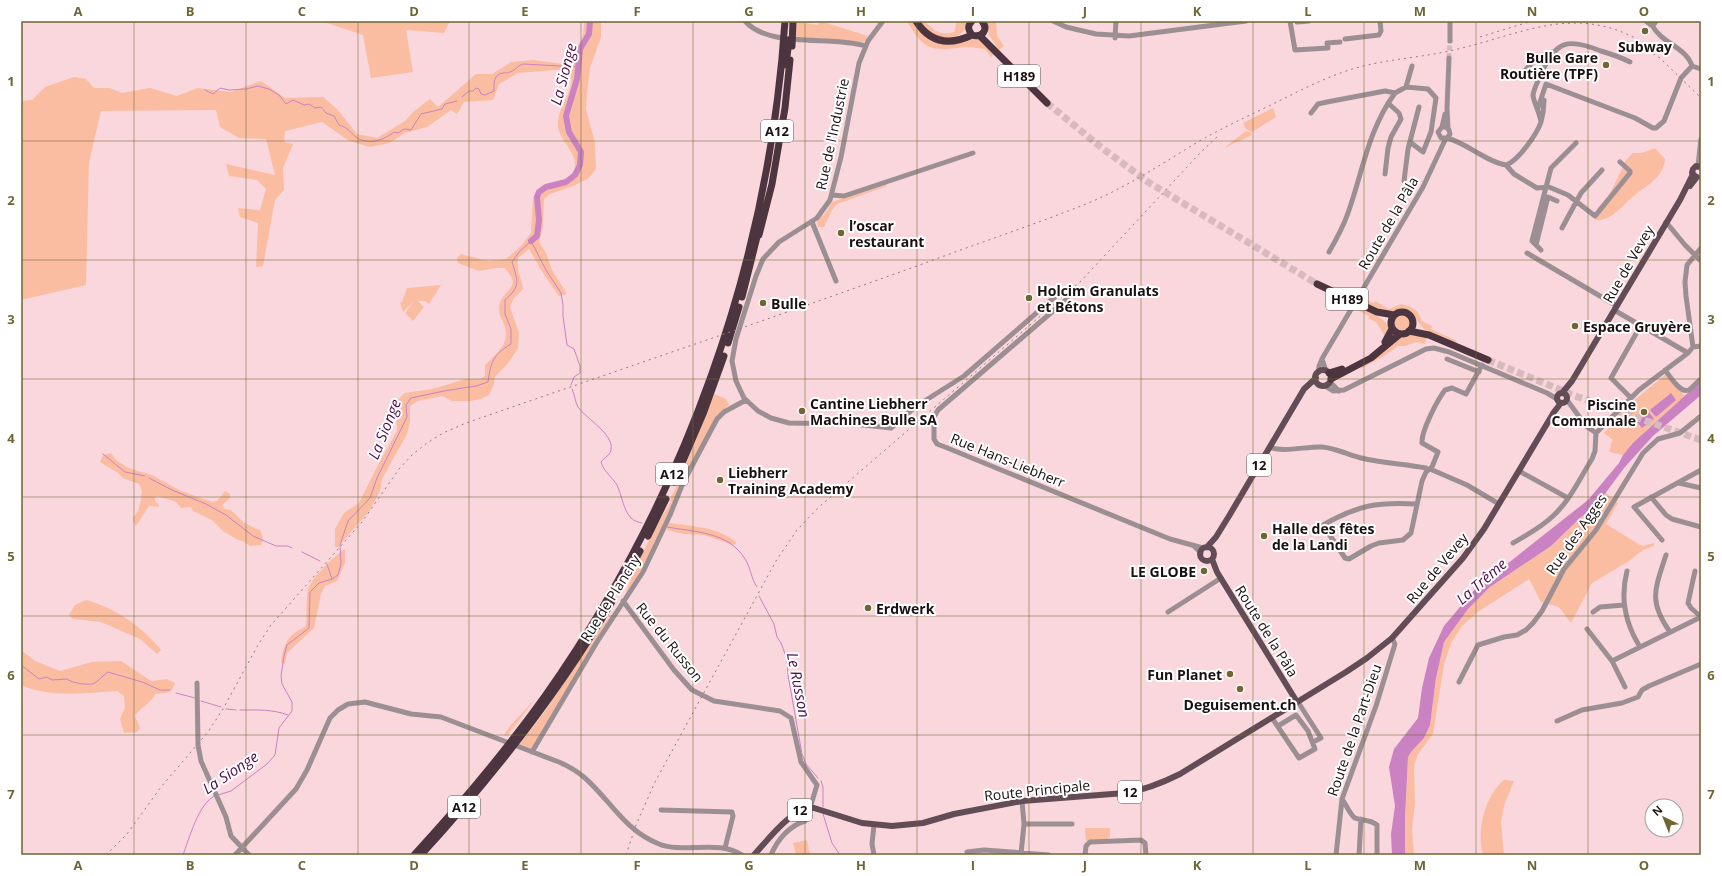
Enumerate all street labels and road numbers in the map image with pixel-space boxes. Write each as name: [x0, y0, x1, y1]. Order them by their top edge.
road number: H189: [998, 65, 1040, 87]
street label: Rue de l'Industrie: [811, 76, 853, 192]
road number: A12: [761, 120, 793, 142]
street label: Route de la Pâla: [1354, 173, 1422, 273]
street label: Rue de Vevey: [1598, 221, 1658, 306]
road number: H189: [1326, 288, 1368, 310]
street label: Rue Hans-Liebherr: [948, 428, 1068, 492]
road number: 12: [1247, 454, 1271, 476]
road number: A12: [656, 463, 688, 485]
street label: Rue des Agges: [1541, 490, 1611, 578]
street label: Rue de Vevey: [1402, 528, 1473, 607]
street label: Rue de Planchy: [576, 550, 645, 645]
street label: Route de la Pâla: [1231, 582, 1303, 680]
street label: Rue du Russon: [632, 598, 708, 686]
street label: Route de la Part-Dieu: [1322, 661, 1386, 799]
street label: Route Principale: [983, 775, 1091, 805]
road number: 12: [1118, 781, 1142, 803]
road number: A12: [448, 796, 480, 818]
road number: 12: [788, 799, 812, 821]

